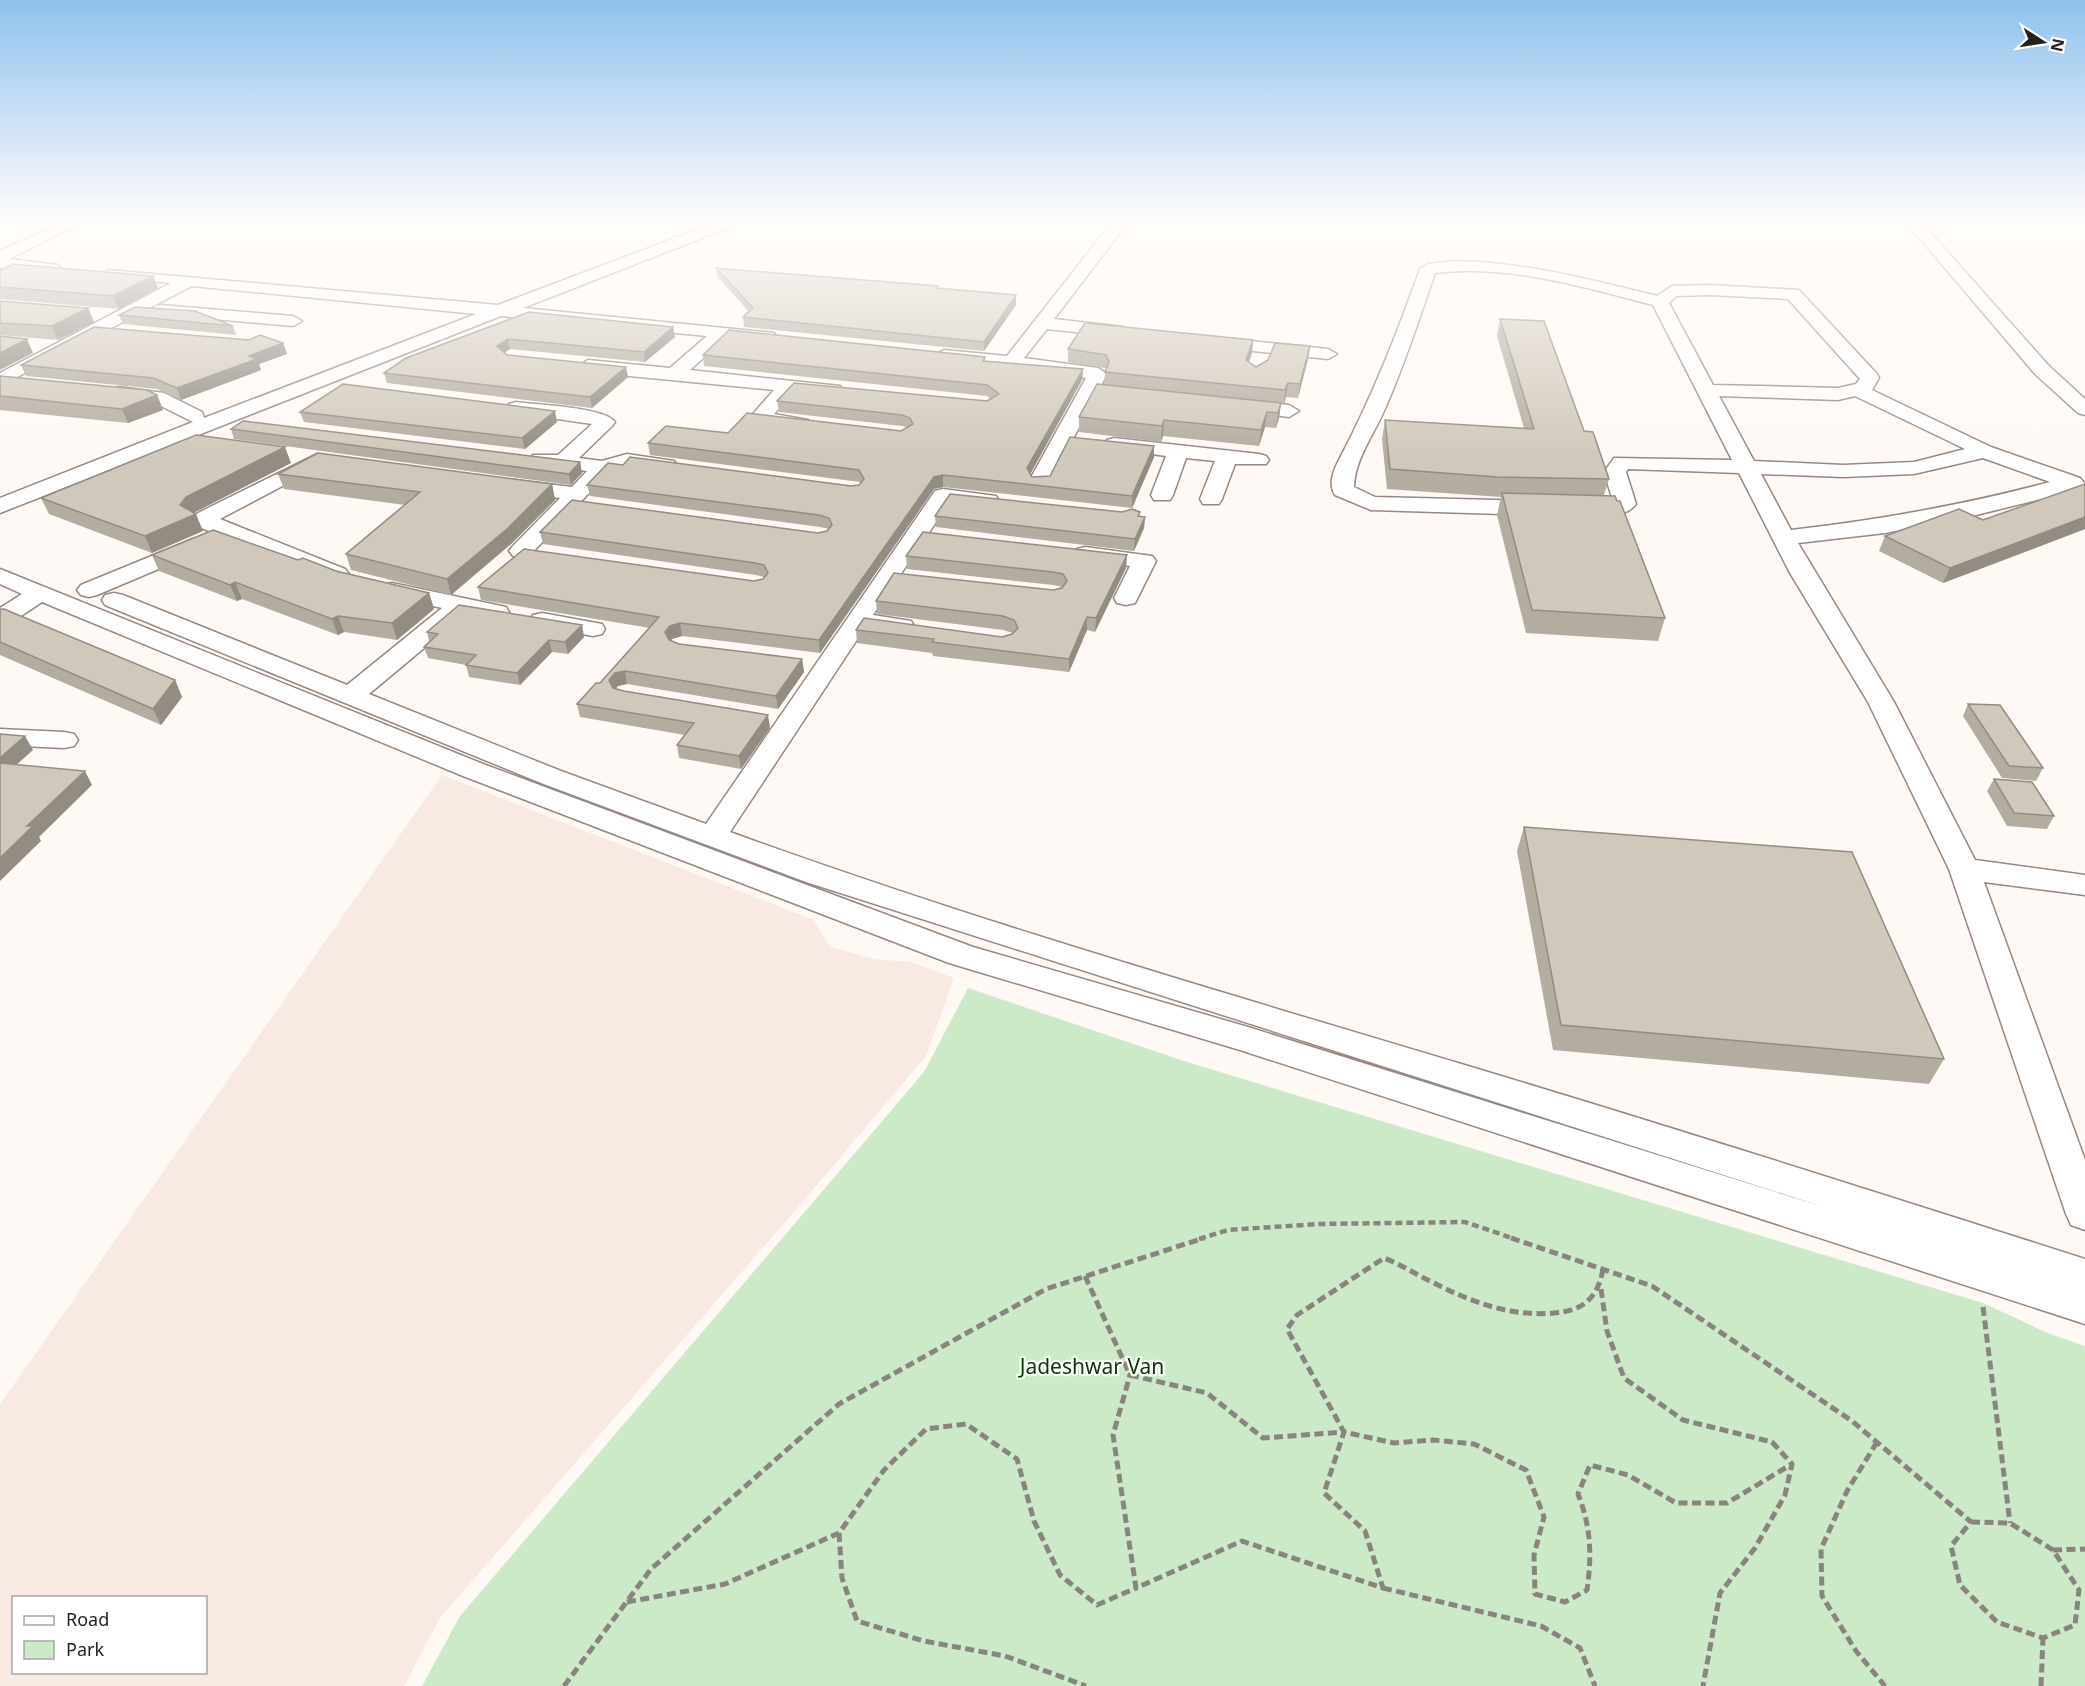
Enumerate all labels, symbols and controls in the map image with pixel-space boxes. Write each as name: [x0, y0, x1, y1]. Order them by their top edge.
north arrow: [2013, 12, 2073, 72]
text: N: [2046, 36, 2070, 54]
park label: Jadeshwar Van: [1018, 1352, 1164, 1380]
legend: [12, 1596, 207, 1674]
text: Road: [66, 1607, 109, 1631]
text: Park: [66, 1637, 104, 1661]

